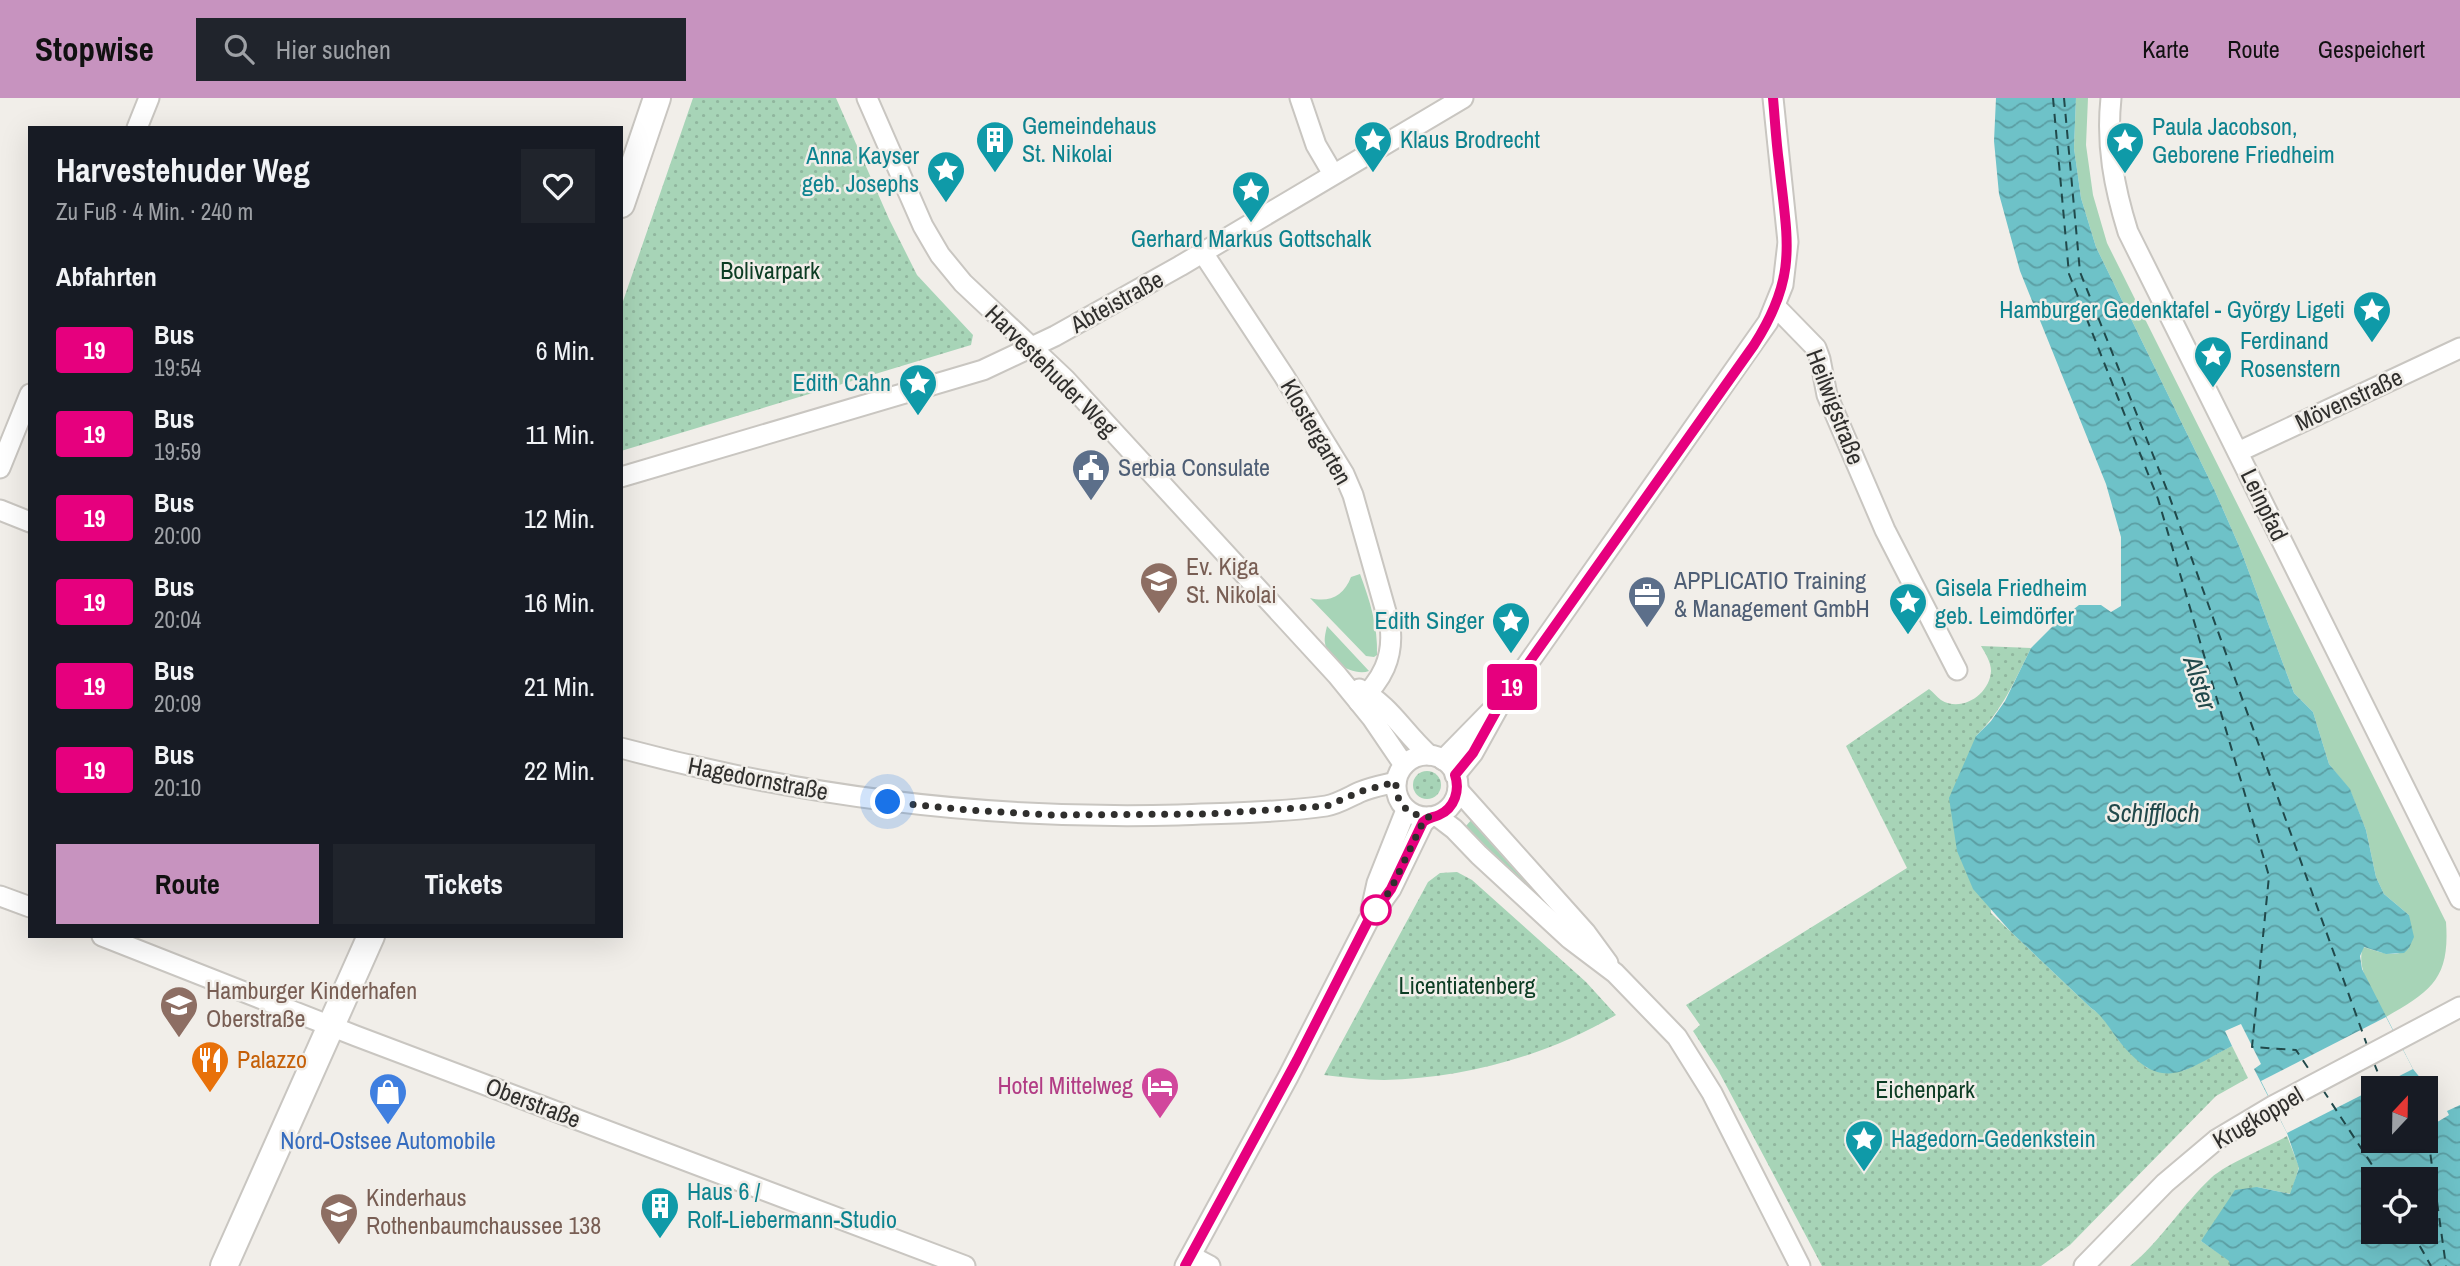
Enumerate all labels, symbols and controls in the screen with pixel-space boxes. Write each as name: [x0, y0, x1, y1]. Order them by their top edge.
search box: [196, 18, 686, 81]
text: Stopwise: [35, 27, 154, 71]
icon: search: [220, 30, 258, 68]
text: Hier suchen: [276, 32, 391, 67]
text: Karte: [2142, 33, 2189, 65]
text: Route: [2227, 33, 2280, 65]
text: Gespeichert: [2318, 33, 2425, 65]
place label: Gemeindehaus St. Nikolai: [1022, 109, 1157, 169]
place label: Paula Jacobson, Geborene Friedheim: [2152, 110, 2335, 170]
building icon: Gemeindehaus St. Nikolai: [974, 119, 1016, 174]
place icon: Klaus Brodrecht: [1352, 119, 1394, 174]
place icon: Paula Jacobson, Geborene Friedheim: [2104, 120, 2146, 175]
place label: Klaus Brodrecht: [1400, 123, 1541, 155]
place label: Anna Kayser geb. Josephs: [802, 139, 919, 199]
text: Harvestehuder Weg: [56, 148, 310, 192]
button: heart: [521, 149, 595, 223]
place icon: Anna Kayser geb. Josephs: [925, 149, 967, 204]
place icon: Gerhard Markus Gottschalk: [1230, 169, 1272, 224]
text: Zu Fuß · 4 Min. · 240 m: [56, 196, 253, 227]
place label: Gerhard Markus Gottschalk: [1131, 222, 1371, 254]
park label: Bolivarpark: [720, 254, 820, 286]
text: Abfahrten: [56, 259, 157, 294]
street label: Abteistraße: [1063, 262, 1169, 340]
place icon: Hamburger Gedenktafel - György Ligeti: [2351, 289, 2393, 344]
place label: Hamburger Gedenktafel - György Ligeti: [1999, 293, 2345, 325]
street label: Harvestehuder Weg: [979, 297, 1125, 443]
text: Bus: [154, 317, 194, 352]
place label: Ferdinand Rosenstern: [2240, 324, 2341, 384]
text: 6 Min.: [536, 333, 595, 368]
text: 19: [84, 334, 105, 366]
place icon: Ferdinand Rosenstern: [2192, 334, 2234, 389]
street label: Heilwigstraße: [1799, 344, 1873, 469]
text: 19:54: [154, 352, 201, 383]
street label: Mövenstraße: [2290, 360, 2407, 438]
place icon: Edith Cahn: [897, 362, 939, 417]
place label: Edith Cahn: [793, 366, 891, 398]
street label: Klostergarten: [1274, 373, 1360, 490]
text: Bus: [154, 401, 194, 436]
text: 11 Min.: [525, 417, 595, 452]
text: 19: [84, 418, 105, 450]
text: 19:59: [154, 436, 201, 467]
public building icon: Serbia Consulate: [1070, 447, 1112, 502]
place label: Serbia Consulate: [1118, 451, 1270, 483]
street label: Leinpfad: [2234, 463, 2296, 546]
text: Bus: [154, 485, 194, 520]
text: 12 Min.: [524, 501, 595, 536]
text: 19: [84, 502, 105, 534]
text: 20:00: [154, 520, 201, 551]
place label: Ev. Kiga St. Nikolai: [1186, 550, 1277, 610]
school or university icon: Ev. Kiga St. Nikolai: [1138, 560, 1180, 615]
place label: APPLICATIO Training & Management GmbH: [1673, 564, 1870, 624]
text: Bus: [154, 569, 194, 604]
place label: Gisela Friedheim geb. Leimdörfer: [1935, 571, 2087, 631]
office icon: APPLICATIO Training & Management GmbH: [1626, 574, 1668, 629]
place icon: Gisela Friedheim geb. Leimdörfer: [1887, 581, 1929, 636]
text: 16 Min.: [524, 585, 595, 620]
text: 19: [84, 586, 105, 618]
place icon: Edith Singer: [1490, 600, 1532, 655]
text: 20:04: [154, 604, 201, 635]
place label: Edith Singer: [1375, 604, 1484, 636]
water label: Alster: [2175, 651, 2226, 715]
text: Bus: [154, 653, 194, 688]
line badge: 19: [1480, 664, 1544, 710]
text: 21 Min.: [524, 669, 595, 704]
text: 19: [84, 670, 105, 702]
text: 19: [1501, 671, 1523, 703]
text: 20:09: [154, 688, 201, 719]
text: Bus: [154, 737, 194, 772]
street label: Hagedornstraße: [685, 749, 831, 807]
text: 22 Min.: [524, 753, 595, 788]
text: 19: [84, 754, 105, 786]
text: 20:10: [154, 772, 201, 803]
your location: [870, 784, 905, 819]
water label: Schiffloch: [2106, 795, 2200, 830]
button: Route: [56, 844, 319, 924]
button: Tickets: [333, 844, 595, 924]
unlabelled marker: [1361, 895, 1391, 925]
park label: Licentiatenberg: [1399, 969, 1535, 1001]
place label: Hamburger Kinderhafen Oberstraße: [206, 974, 417, 1034]
school or university icon: Hamburger Kinderhafen Oberstraße: [158, 984, 200, 1039]
restaurant icon: Palazzo: [189, 1039, 231, 1094]
place label: Palazzo: [237, 1043, 307, 1075]
hotel icon: Hotel Mittelweg: [1139, 1065, 1181, 1120]
street label: Oberstraße: [481, 1069, 586, 1135]
place label: Hotel Mittelweg: [997, 1069, 1133, 1101]
shop icon: Nord-Ostsee Automobile: [367, 1071, 409, 1126]
park label: Eichenpark: [1875, 1073, 1975, 1105]
north arrow: [2361, 1076, 2438, 1153]
map controls: [2361, 1076, 2438, 1244]
street label: Krugkoppel: [2206, 1078, 2309, 1156]
place icon: Hagedorn-Gedenkstein: [1843, 1118, 1885, 1173]
place label: Hagedorn-Gedenkstein: [1891, 1122, 2096, 1154]
place label: Nord-Ostsee Automobile: [280, 1124, 496, 1156]
button: locate: [2361, 1167, 2438, 1244]
place label: Haus 6 / Rolf-Liebermann-Studio: [687, 1175, 897, 1235]
place label: Kinderhaus Rothenbaumchaussee 138: [366, 1181, 601, 1241]
building icon: Haus 6 / Rolf-Liebermann-Studio: [639, 1185, 681, 1240]
school or university icon: Kinderhaus Rothenbaumchaussee 138: [318, 1191, 360, 1246]

